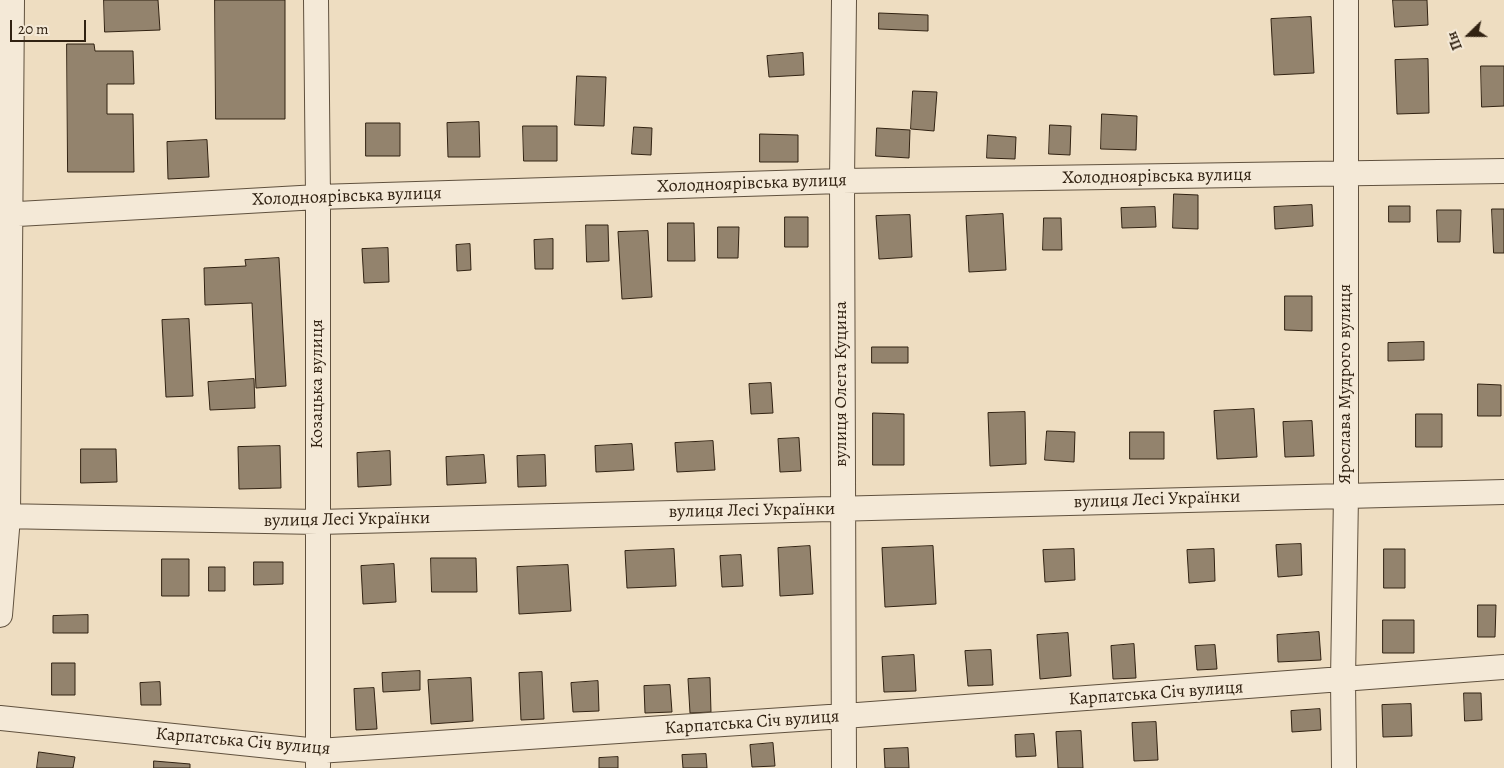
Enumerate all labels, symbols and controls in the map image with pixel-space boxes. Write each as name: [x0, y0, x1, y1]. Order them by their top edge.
scale bar: [12, 10, 89, 42]
north arrow: [1444, 10, 1494, 60]
text: 20 m: [18, 19, 49, 39]
text: Пн: [1442, 29, 1467, 53]
street label: Холодноярівська вулиця: [1062, 165, 1252, 189]
street label: Холодноярівська вулиця: [657, 170, 847, 198]
street label: Холодноярівська вулиця: [252, 183, 442, 211]
street label: Ярослава Мудрого вулиця: [1335, 284, 1357, 484]
street label: вулиця Олега Куцина: [831, 301, 853, 467]
street label: Козацька вулиця: [307, 319, 329, 449]
street label: вулиця Лесі Українки: [1073, 486, 1241, 514]
street label: вулиця Лесі Українки: [668, 499, 836, 523]
street label: вулиця Лесі Українки: [263, 508, 431, 532]
street label: Карпатська Січ вулиця: [1068, 677, 1244, 711]
street label: Карпатська Січ вулиця: [664, 706, 840, 740]
street label: Карпатська Січ вулиця: [155, 724, 331, 760]

